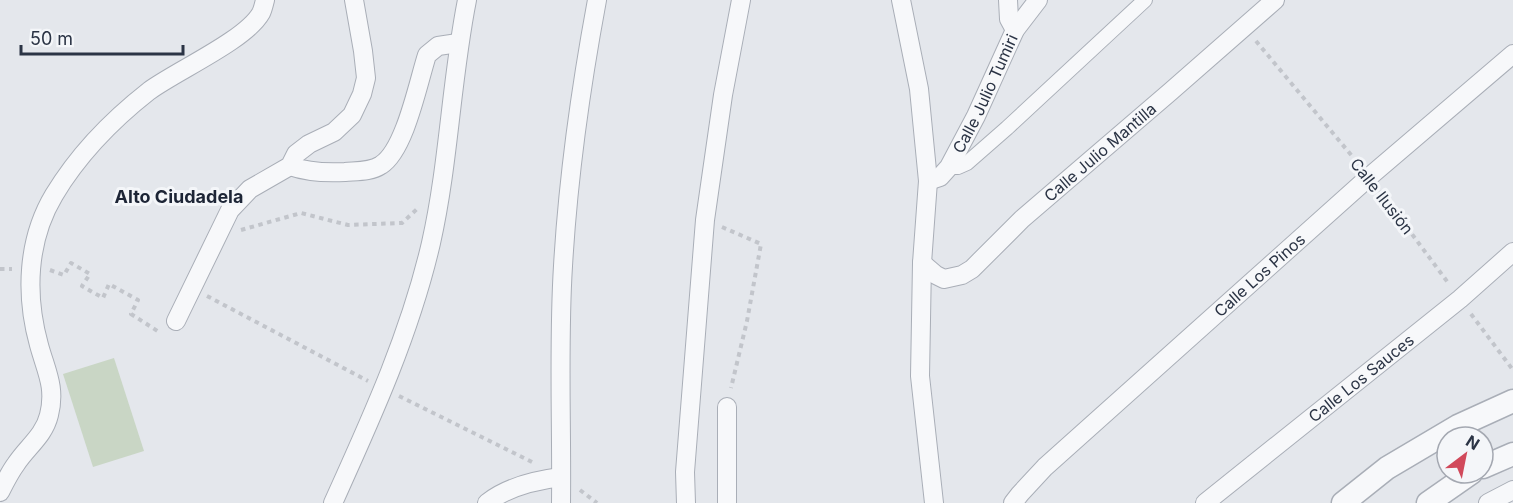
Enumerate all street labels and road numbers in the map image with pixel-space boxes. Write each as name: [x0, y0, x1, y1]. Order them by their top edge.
street label: Calle Julio Tumiri: [948, 31, 1022, 156]
street label: Calle Julio Mantilla: [1040, 98, 1160, 206]
street label: Calle Ilusión: [1346, 154, 1418, 238]
street label: Calle Los Pinos: [1210, 229, 1309, 321]
street label: Calle Los Sauces: [1304, 330, 1418, 426]

